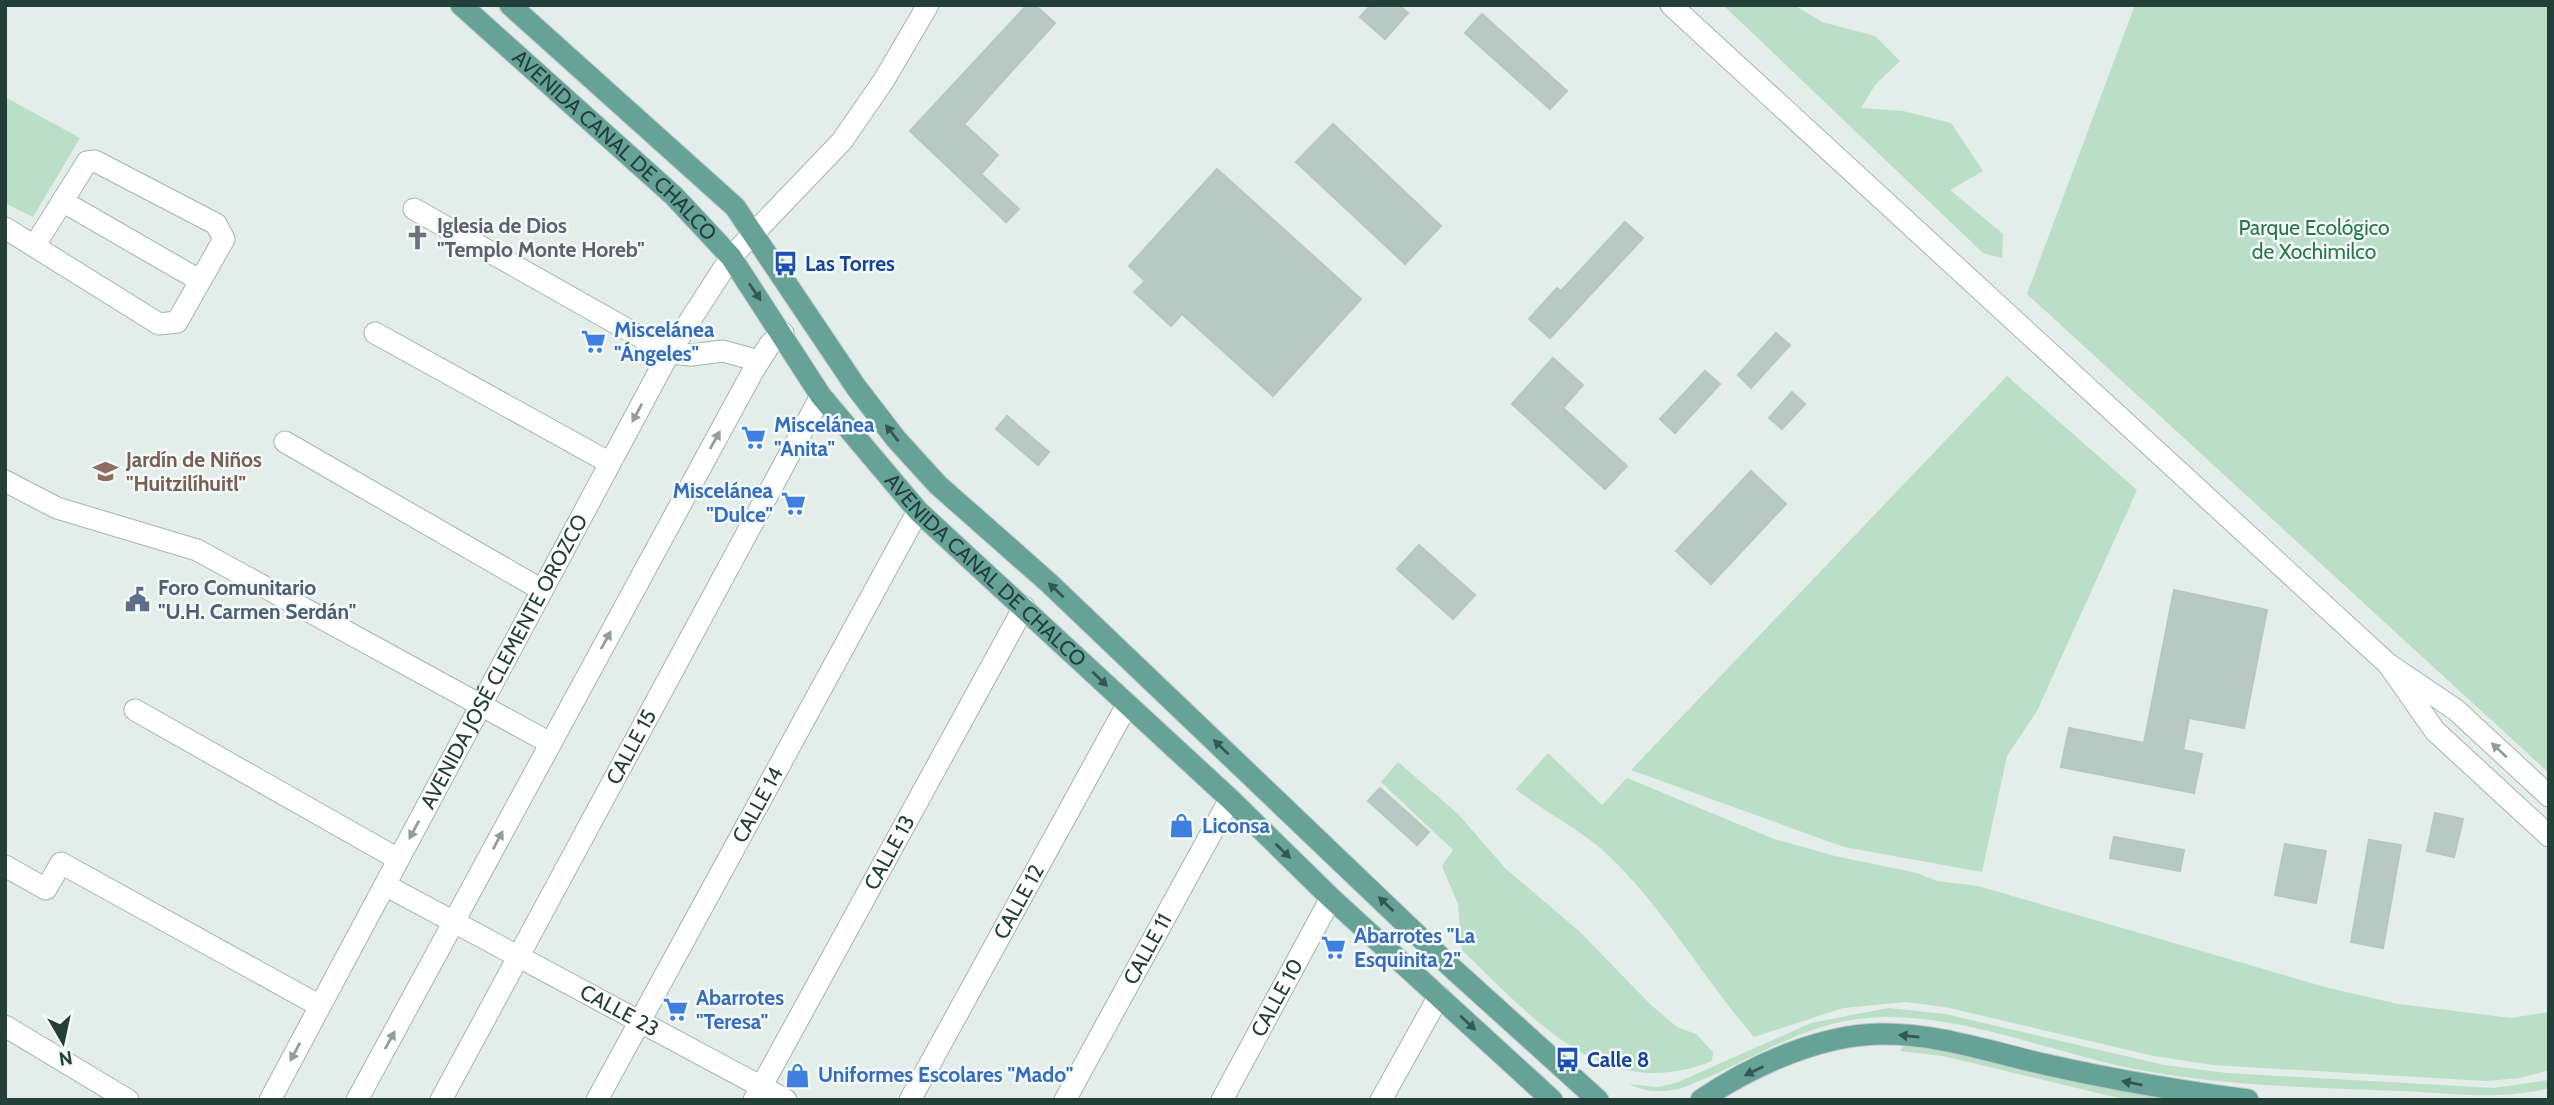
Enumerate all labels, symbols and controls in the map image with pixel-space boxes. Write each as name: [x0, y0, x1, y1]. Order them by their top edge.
street label: AVENIDA CANAL DE CHALCO: [508, 44, 722, 246]
place label: Iglesia de Dios "Templo Monte Horeb": [437, 213, 645, 262]
park label: Parque Ecológico de Xochimilco: [2238, 215, 2390, 264]
church icon: Iglesia de Dios "Templo Monte Horeb": [403, 224, 431, 252]
bus stop icon: Las Torres: [771, 250, 799, 278]
place label: Las Torres: [805, 251, 895, 276]
one-way arrow: [748, 282, 761, 301]
place label: Miscelánea "Ángeles": [614, 317, 715, 366]
supermarket icon: Miscelánea "Ángeles": [580, 328, 608, 356]
one-way arrow: [631, 403, 642, 423]
place label: Miscelánea "Anita": [774, 412, 875, 461]
supermarket icon: Miscelánea "Anita": [740, 423, 768, 451]
one-way arrow: [885, 425, 900, 442]
one-way arrow: [709, 430, 721, 450]
place label: Jardín de Niños "Huitzilíhuitl": [125, 447, 262, 496]
school or university icon: Jardín de Niños "Huitzilíhuitl": [92, 458, 120, 486]
street label: AVENIDA CANAL DE CHALCO: [880, 468, 1091, 672]
place label: Miscelánea "Dulce": [673, 478, 774, 527]
supermarket icon: Miscelánea "Dulce": [779, 489, 807, 517]
street label: AVENIDA JOSÉ CLEMENTE OROZCO: [415, 510, 593, 813]
place label: Foro Comunitario "U.H. Carmen Serdán": [158, 575, 356, 624]
one-way arrow: [1048, 583, 1065, 599]
public building icon: Foro Comunitario "U.H. Carmen Serdán": [124, 586, 152, 614]
one-way arrow: [600, 630, 612, 650]
one-way arrow: [1091, 670, 1108, 686]
street label: CALLE 15: [601, 705, 661, 789]
one-way arrow: [1213, 740, 1230, 756]
one-way arrow: [2490, 742, 2508, 758]
street label: CALLE 14: [727, 763, 788, 847]
street label: CALLE 13: [858, 811, 920, 894]
shop icon: Liconsa: [1168, 812, 1196, 840]
place label: Liconsa: [1202, 813, 1270, 838]
one-way arrow: [408, 820, 419, 840]
one-way arrow: [492, 830, 504, 850]
one-way arrow: [1274, 843, 1291, 859]
street label: CALLE 12: [988, 860, 1049, 943]
one-way arrow: [1377, 896, 1394, 913]
street label: CALLE 11: [1118, 909, 1177, 989]
place label: Abarrotes "La Esquinita 2": [1354, 923, 1476, 972]
supermarket icon: Abarrotes "La Esquinita 2": [1320, 934, 1348, 962]
street label: CALLE 10: [1246, 954, 1308, 1041]
street label: CALLE 23: [576, 979, 663, 1042]
place label: Abarrotes "Teresa": [696, 985, 784, 1034]
supermarket icon: Abarrotes "Teresa": [662, 996, 690, 1024]
north arrow: [28, 1007, 98, 1077]
one-way arrow: [1459, 1014, 1476, 1030]
one-way arrow: [384, 1030, 395, 1050]
one-way arrow: [1898, 1030, 1920, 1041]
one-way arrow: [289, 1042, 301, 1062]
text: N: [57, 1046, 74, 1071]
bus stop icon: Calle 8: [1553, 1046, 1581, 1074]
place label: Calle 8: [1587, 1047, 1649, 1072]
shop icon: Uniformes Escolares "Mado": [784, 1061, 812, 1089]
place label: Uniformes Escolares "Mado": [818, 1062, 1073, 1087]
one-way arrow: [1744, 1066, 1764, 1077]
one-way arrow: [2121, 1077, 2143, 1088]

